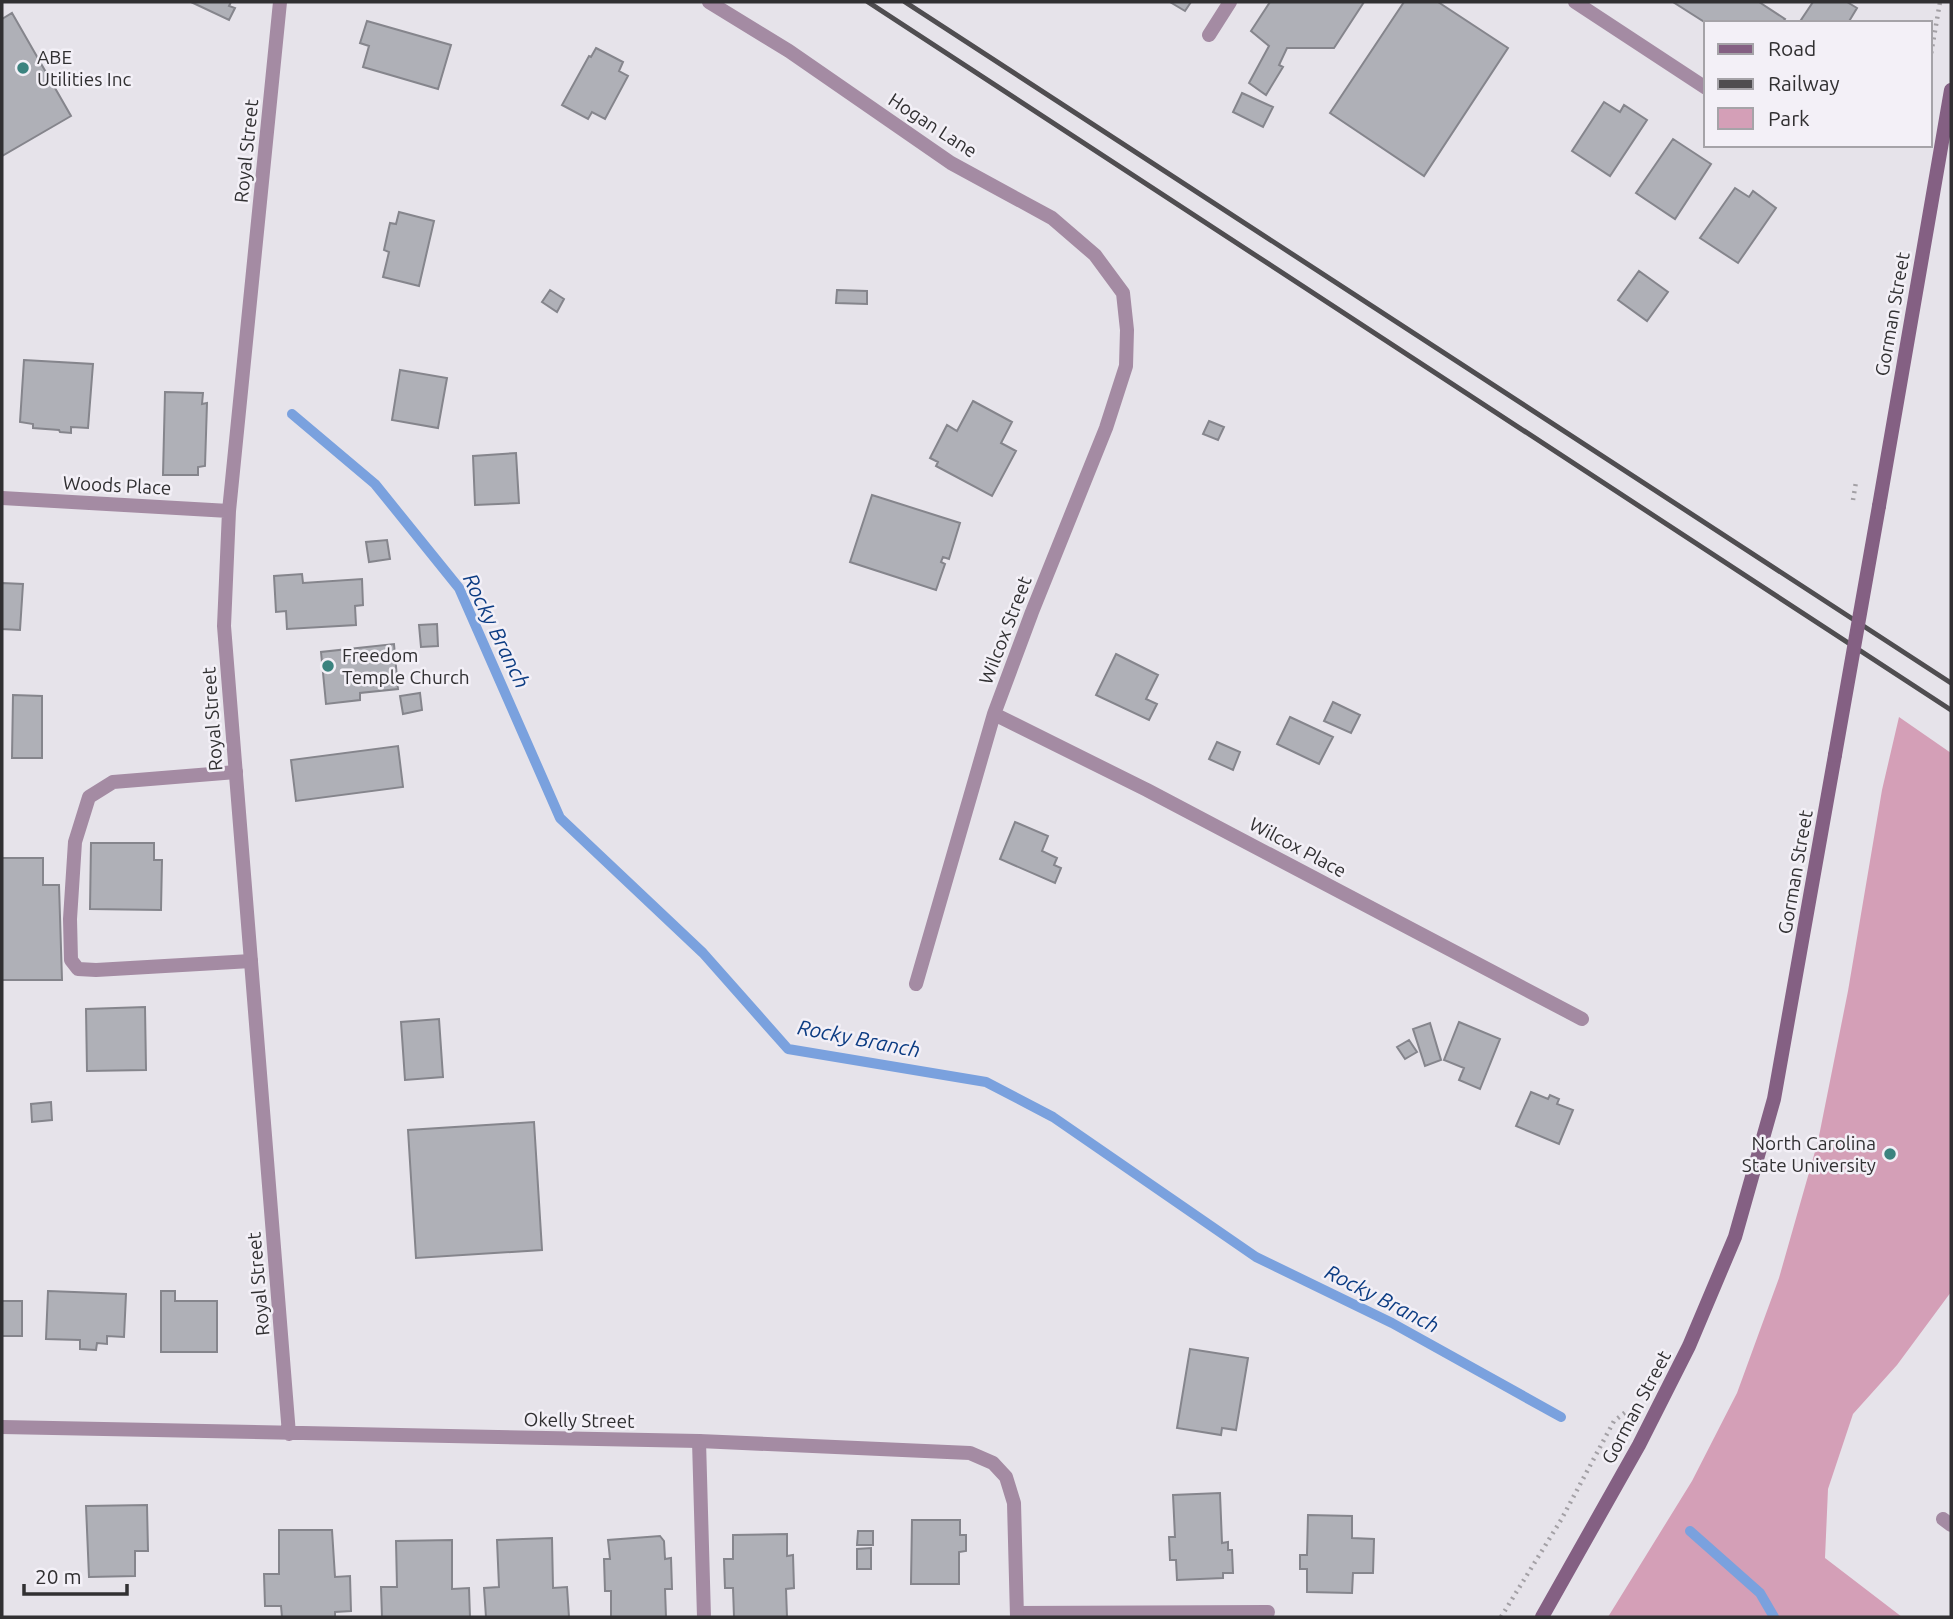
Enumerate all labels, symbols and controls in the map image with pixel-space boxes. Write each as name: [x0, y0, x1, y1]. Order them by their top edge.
legend: [1704, 21, 1932, 147]
text: Road: [1768, 36, 1816, 60]
place label: ABE Utilities Inc: [37, 46, 132, 90]
marker: ABE Utilities Inc: [15, 60, 31, 76]
text: Railway: [1768, 71, 1840, 95]
street label: Hogan Lane: [885, 88, 981, 162]
street label: Royal Street: [230, 98, 262, 204]
text: Park: [1768, 106, 1810, 130]
street label: Gorman Street: [1870, 250, 1914, 378]
street label: Woods Place: [62, 471, 172, 499]
water label: Rocky Branch: [459, 569, 535, 692]
street label: Wilcox Street: [974, 572, 1036, 687]
place label: Freedom Temple Church: [342, 644, 470, 688]
marker: Freedom Temple Church: [320, 658, 336, 674]
street label: Royal Street: [197, 666, 227, 772]
street label: Gorman Street: [1773, 808, 1817, 936]
street label: Wilcox Place: [1246, 812, 1350, 882]
water label: Rocky Branch: [796, 1014, 923, 1062]
place label: North Carolina State University: [1742, 1132, 1876, 1176]
marker: North Carolina State University: [1882, 1146, 1898, 1162]
street label: Royal Street: [242, 1231, 273, 1337]
water label: Rocky Branch: [1321, 1259, 1443, 1337]
street label: Gorman Street: [1597, 1346, 1675, 1467]
street label: Okelly Street: [523, 1408, 635, 1432]
scale bar: [24, 1552, 128, 1596]
text: 20 m: [35, 1564, 82, 1588]

